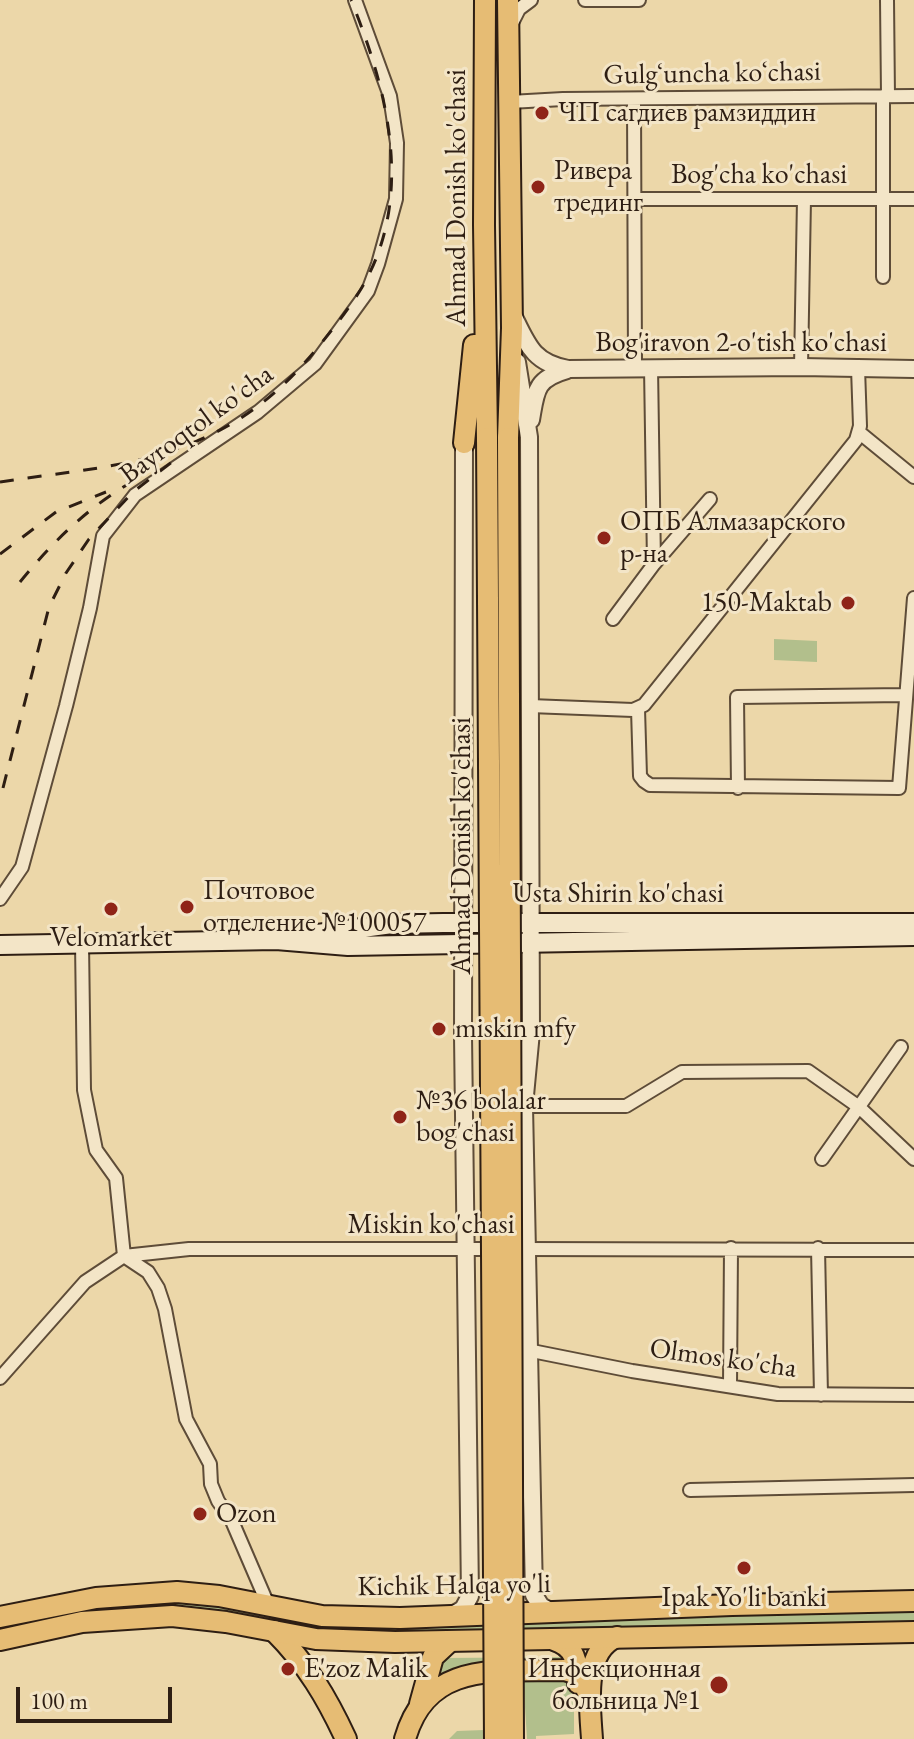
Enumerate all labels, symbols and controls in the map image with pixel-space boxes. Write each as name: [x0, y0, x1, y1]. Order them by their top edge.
street label: Gulgʻuncha koʻchasi: [603, 55, 821, 93]
street label: Ahmad Donish ko'chasi: [440, 69, 474, 327]
place label: ЧП сагдиев рамзиддин: [558, 96, 816, 130]
marker: ЧП сагдиев рамзиддин: [533, 104, 551, 122]
place label: Ривера трединг: [554, 154, 643, 220]
street label: Bog'cha ko'chasi: [671, 158, 847, 192]
marker: Ривера трединг: [529, 178, 547, 196]
street label: Bog'iravon 2-o'tish ko'chasi: [595, 326, 887, 360]
street label: Bayroqtol ko'cha: [114, 358, 280, 492]
place label: ОПБ Алмазарского р-на: [620, 505, 846, 571]
marker: ОПБ Алмазарского р-на: [595, 529, 613, 547]
place label: 150-Maktab: [701, 586, 832, 620]
marker: 150-Maktab: [839, 594, 857, 612]
street label: Ahmad Donish ko'chasi: [445, 717, 479, 975]
place label: Почтовое отделение №100057: [203, 874, 426, 940]
street label: Usta Shirin ko'chasi: [512, 877, 724, 911]
marker: Почтовое отделение №100057: [178, 898, 196, 916]
marker: Velomarket: [102, 900, 120, 918]
place label: Velomarket: [50, 921, 172, 955]
place label: miskin mfy: [455, 1012, 576, 1046]
marker: miskin mfy: [430, 1020, 448, 1038]
place label: №36 bolalar bog'chasi: [416, 1084, 546, 1150]
marker: №36 bolalar bog'chasi: [391, 1108, 409, 1126]
street label: Miskin ko'chasi: [348, 1208, 514, 1242]
street label: Olmos ko'cha: [647, 1332, 799, 1386]
place label: Ozon: [216, 1497, 277, 1531]
marker: Ozon: [191, 1505, 209, 1523]
marker: Ipak Yo'li banki: [735, 1559, 753, 1577]
street label: Kichik Halqa yo'li: [357, 1568, 551, 1604]
place label: Ipak Yo'li banki: [661, 1581, 827, 1615]
place label: E'zoz Malik: [304, 1652, 428, 1686]
place label: Инфекционная больница №1: [527, 1652, 701, 1718]
marker: E'zoz Malik: [279, 1660, 297, 1678]
scale bar: [20, 1671, 176, 1721]
marker: Инфекционная больница №1: [708, 1674, 730, 1696]
text: 100 m: [30, 1685, 88, 1716]

